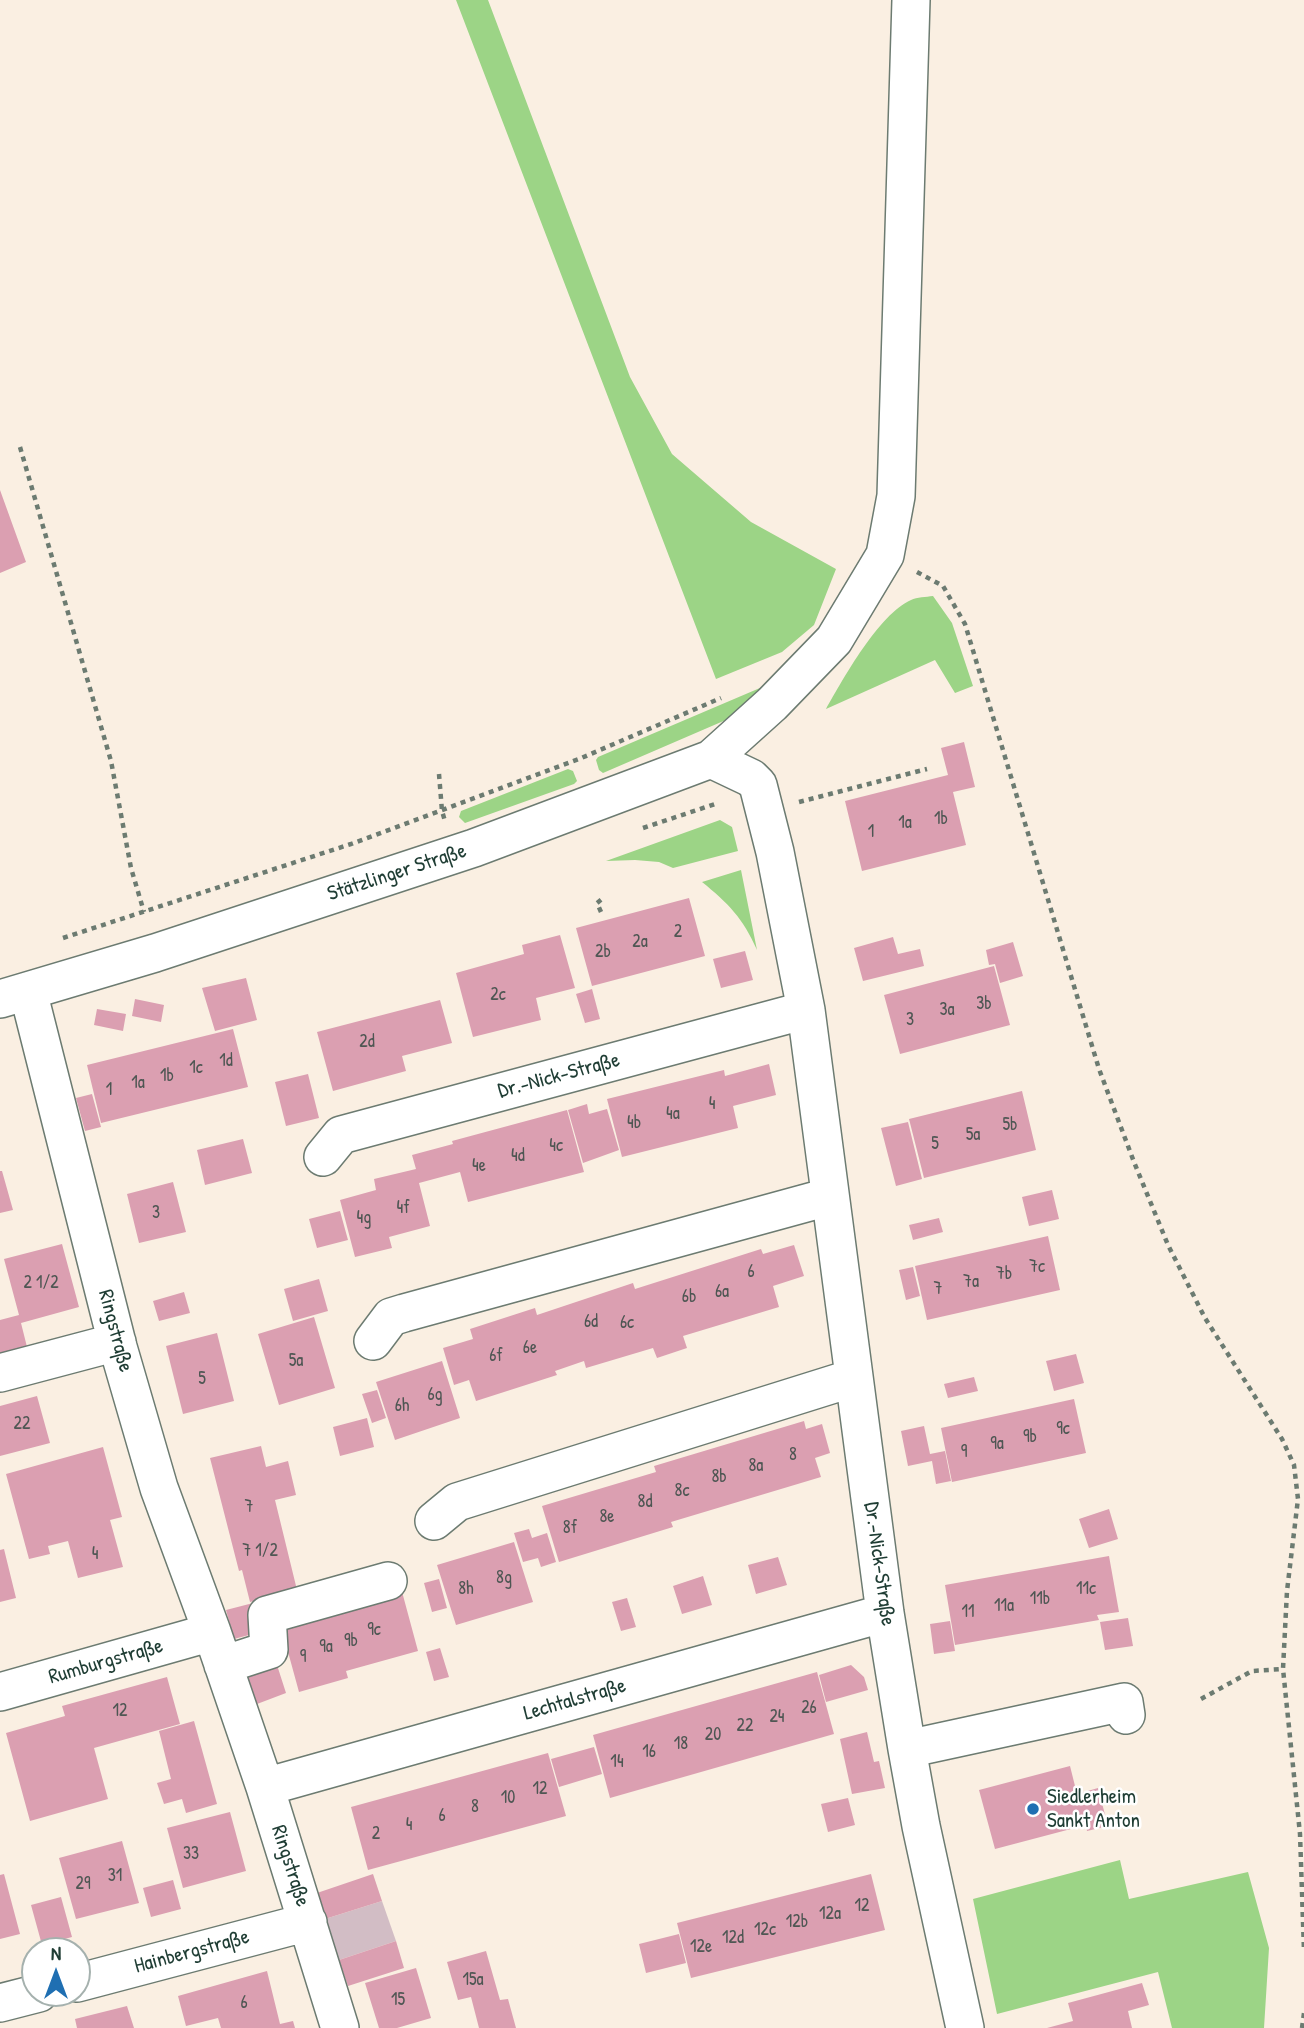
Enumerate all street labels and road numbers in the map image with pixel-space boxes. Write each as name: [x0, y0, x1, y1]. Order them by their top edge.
street label: Stätzlinger Straße: [324, 839, 470, 907]
street label: Dr.-Nick-Straße: [495, 1048, 623, 1104]
street label: Ringstraße: [92, 1287, 138, 1375]
street label: Dr.-Nick-Straße: [858, 1500, 900, 1628]
street label: Rumburgstraße: [46, 1634, 166, 1690]
street label: Lechtalstraße: [521, 1673, 629, 1727]
street label: Ringstraße: [265, 1822, 315, 1910]
street label: Hainbergstraße: [132, 1925, 252, 1979]

